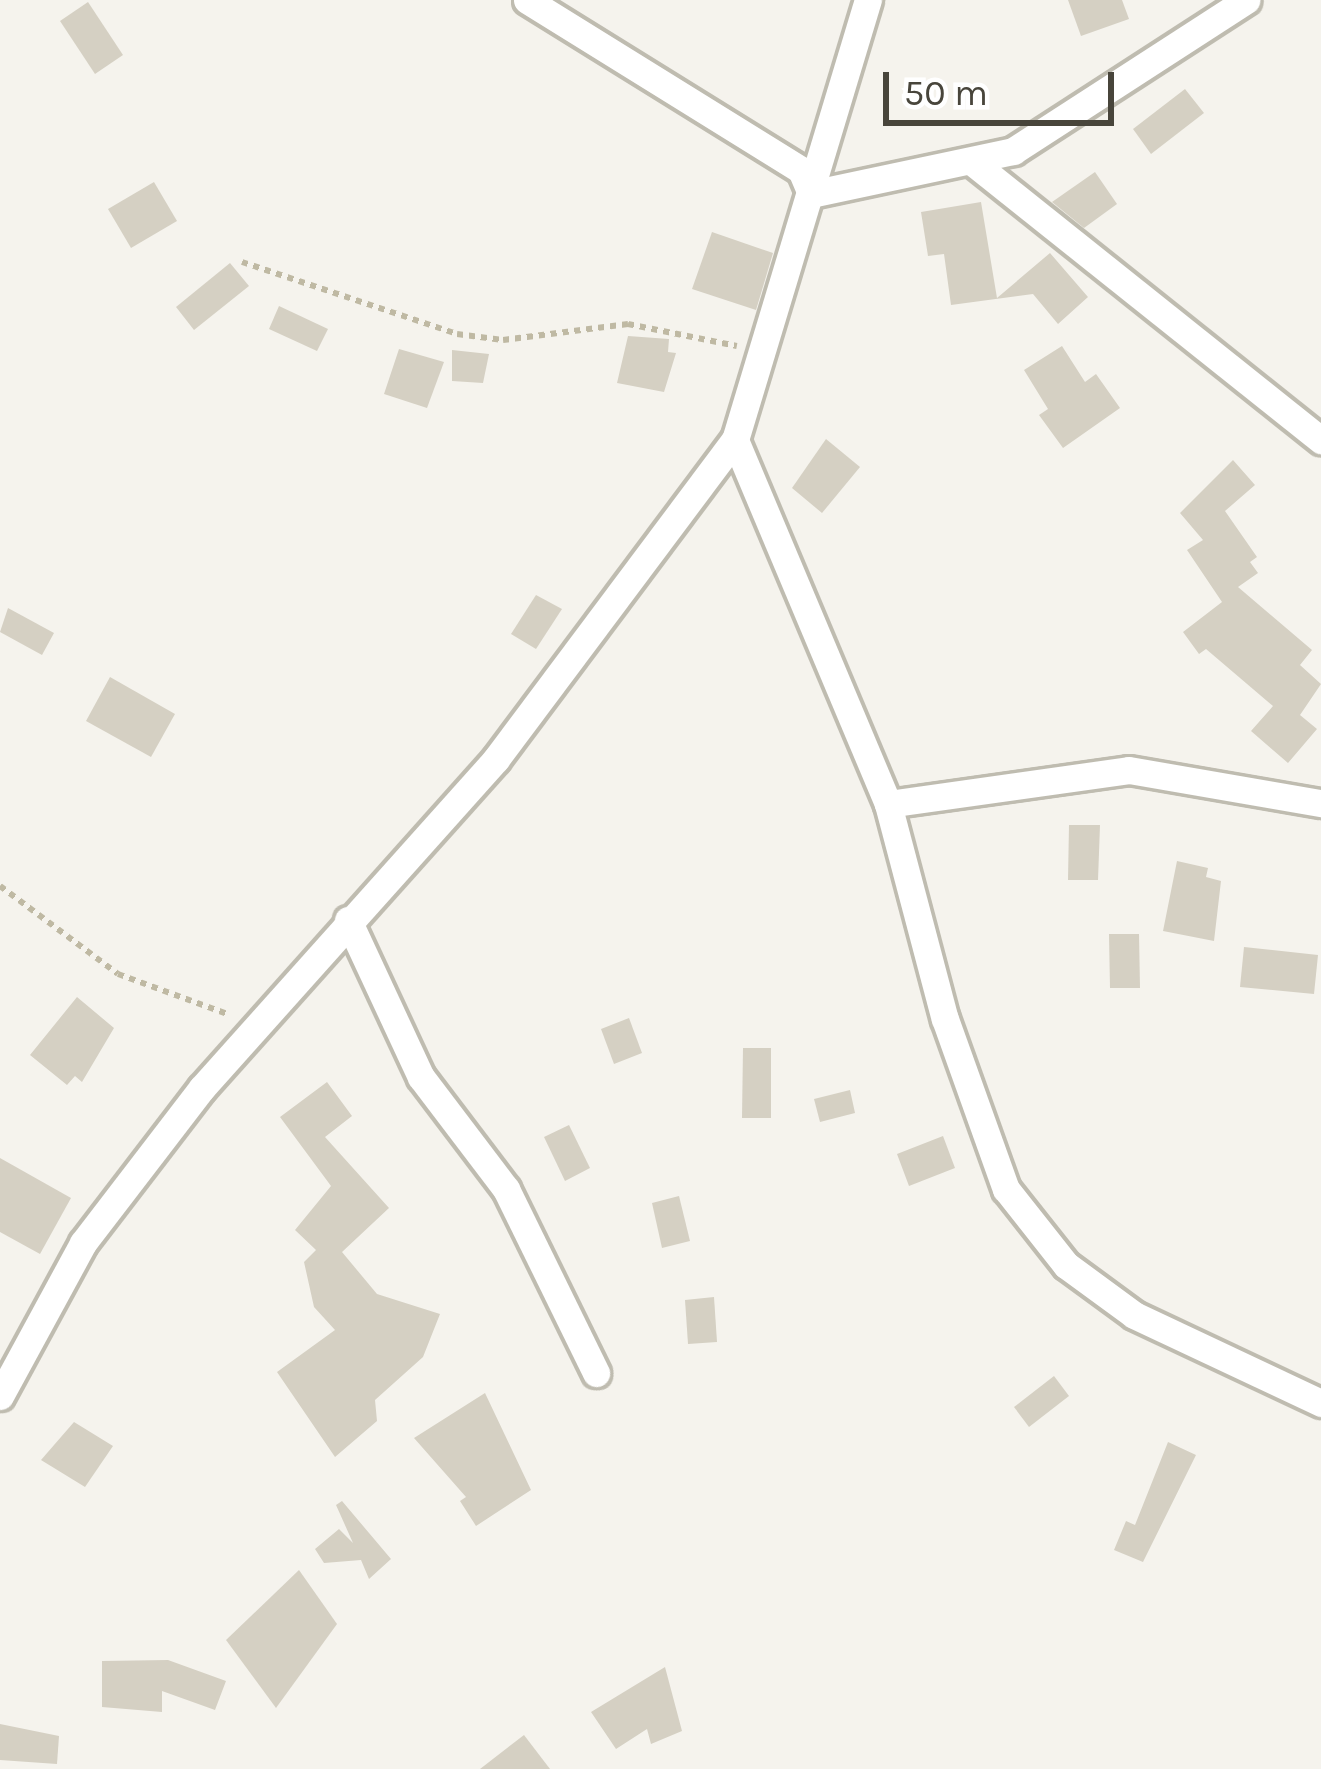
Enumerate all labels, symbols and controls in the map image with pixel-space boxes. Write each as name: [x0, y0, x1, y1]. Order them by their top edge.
scale bar: [889, 48, 1120, 122]
text: 50 m: [904, 72, 988, 114]

